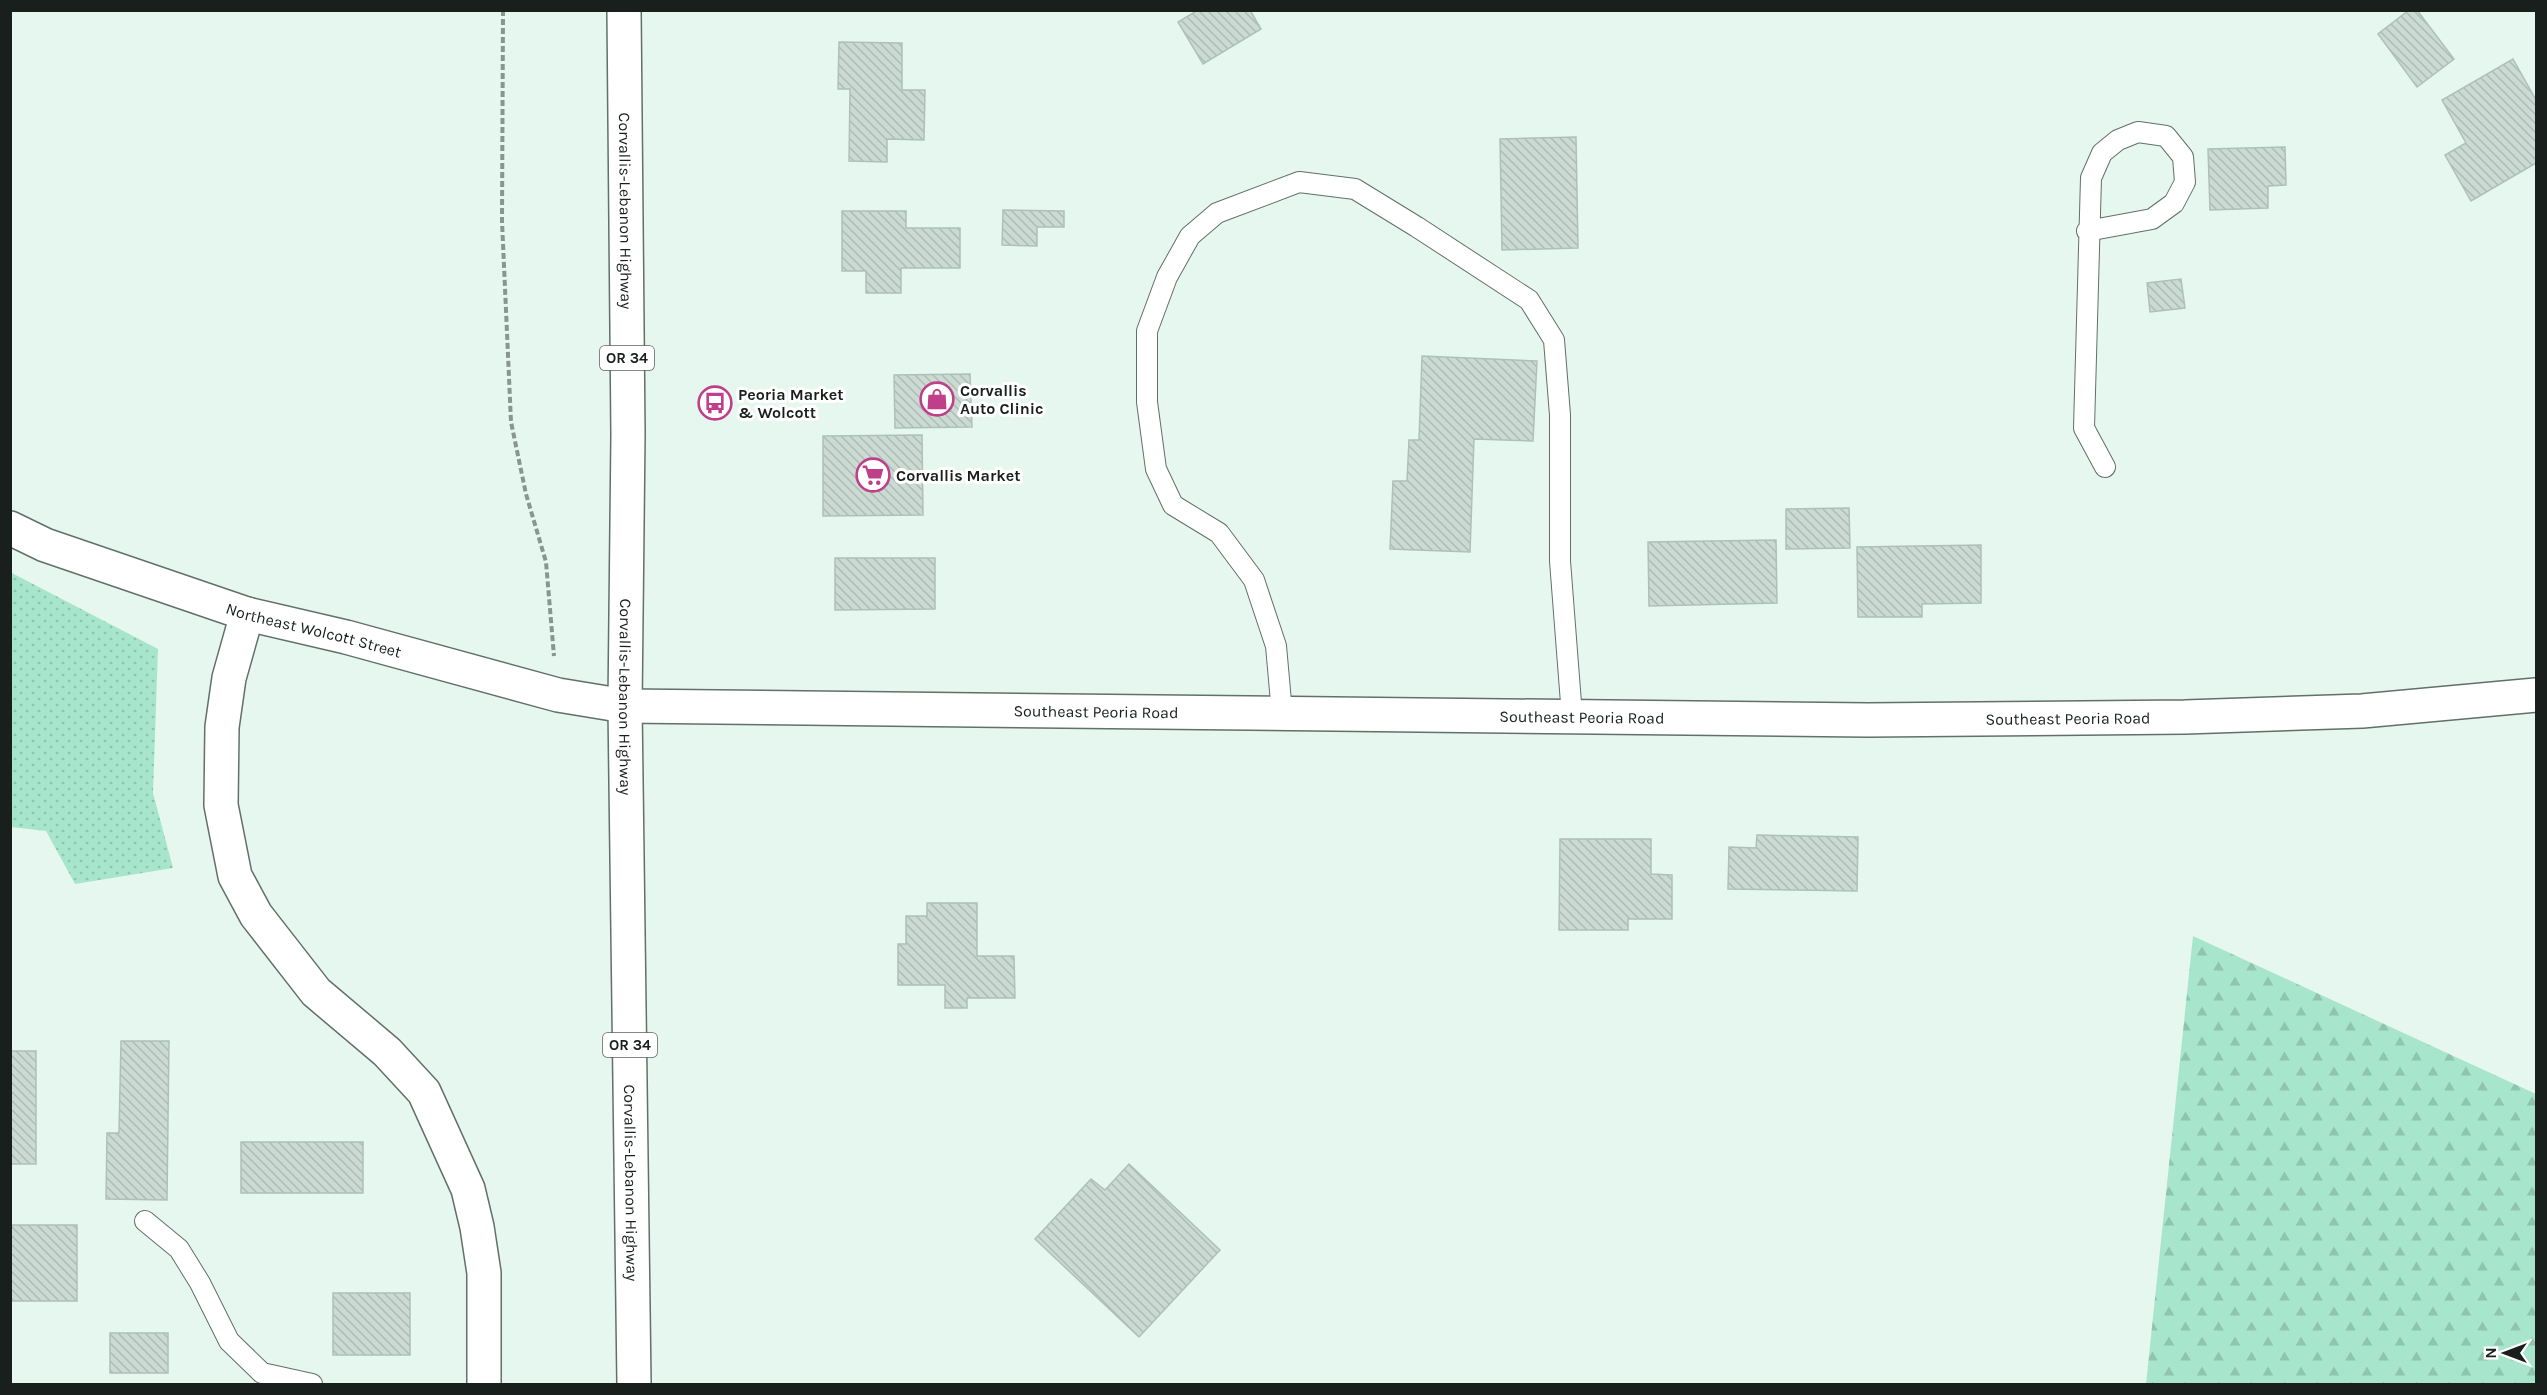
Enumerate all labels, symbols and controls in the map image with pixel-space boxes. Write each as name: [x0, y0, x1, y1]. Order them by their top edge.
street label: Corvallis-Lebanon Highway: [615, 112, 636, 310]
road number: OR 34: [600, 346, 654, 370]
shop icon: Corvallis Auto Clinic: [919, 381, 955, 417]
place label: Corvallis Auto Clinic: [960, 381, 1043, 418]
bus stop icon: Peoria Market & Wolcott: [697, 385, 733, 421]
place label: Peoria Market & Wolcott: [738, 385, 844, 422]
supermarket icon: Corvallis Market: [855, 457, 891, 493]
place label: Corvallis Market: [896, 466, 1021, 485]
street label: Corvallis-Lebanon Highway: [615, 598, 635, 796]
street label: Northeast Wolcott Street: [223, 599, 404, 662]
street label: Southeast Peoria Road: [1013, 701, 1179, 722]
street label: Southeast Peoria Road: [1499, 707, 1665, 728]
street label: Southeast Peoria Road: [1985, 708, 2151, 729]
road number: OR 34: [603, 1033, 657, 1057]
street label: Corvallis-Lebanon Highway: [620, 1084, 642, 1282]
north arrow: [2475, 1323, 2535, 1383]
text: N: [2481, 1347, 2500, 1359]

